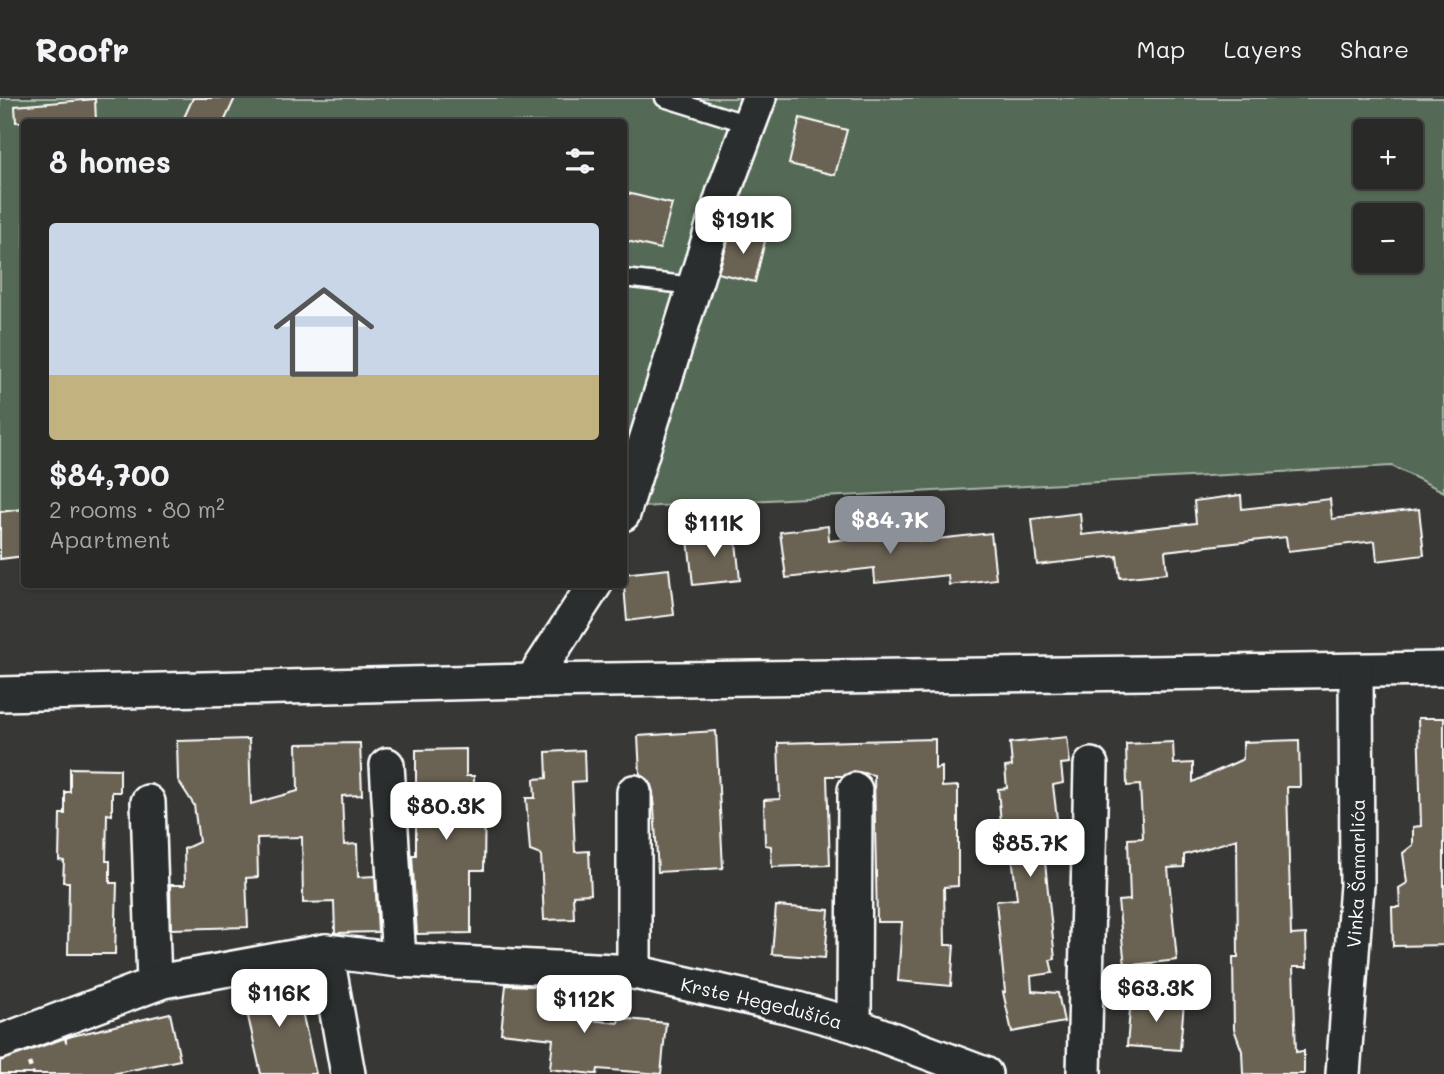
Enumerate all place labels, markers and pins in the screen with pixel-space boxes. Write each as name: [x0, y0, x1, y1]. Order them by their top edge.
pin: $191K: [694, 197, 792, 256]
pin: $84.7K: [833, 496, 947, 556]
pin: $111K: [665, 500, 763, 559]
pin: $80.3K: [389, 782, 503, 842]
pin: $85.7K: [973, 820, 1087, 879]
pin: $63.3K: [1099, 964, 1213, 1024]
pin: $116K: [230, 970, 328, 1029]
pin: $112K: [535, 976, 633, 1035]

